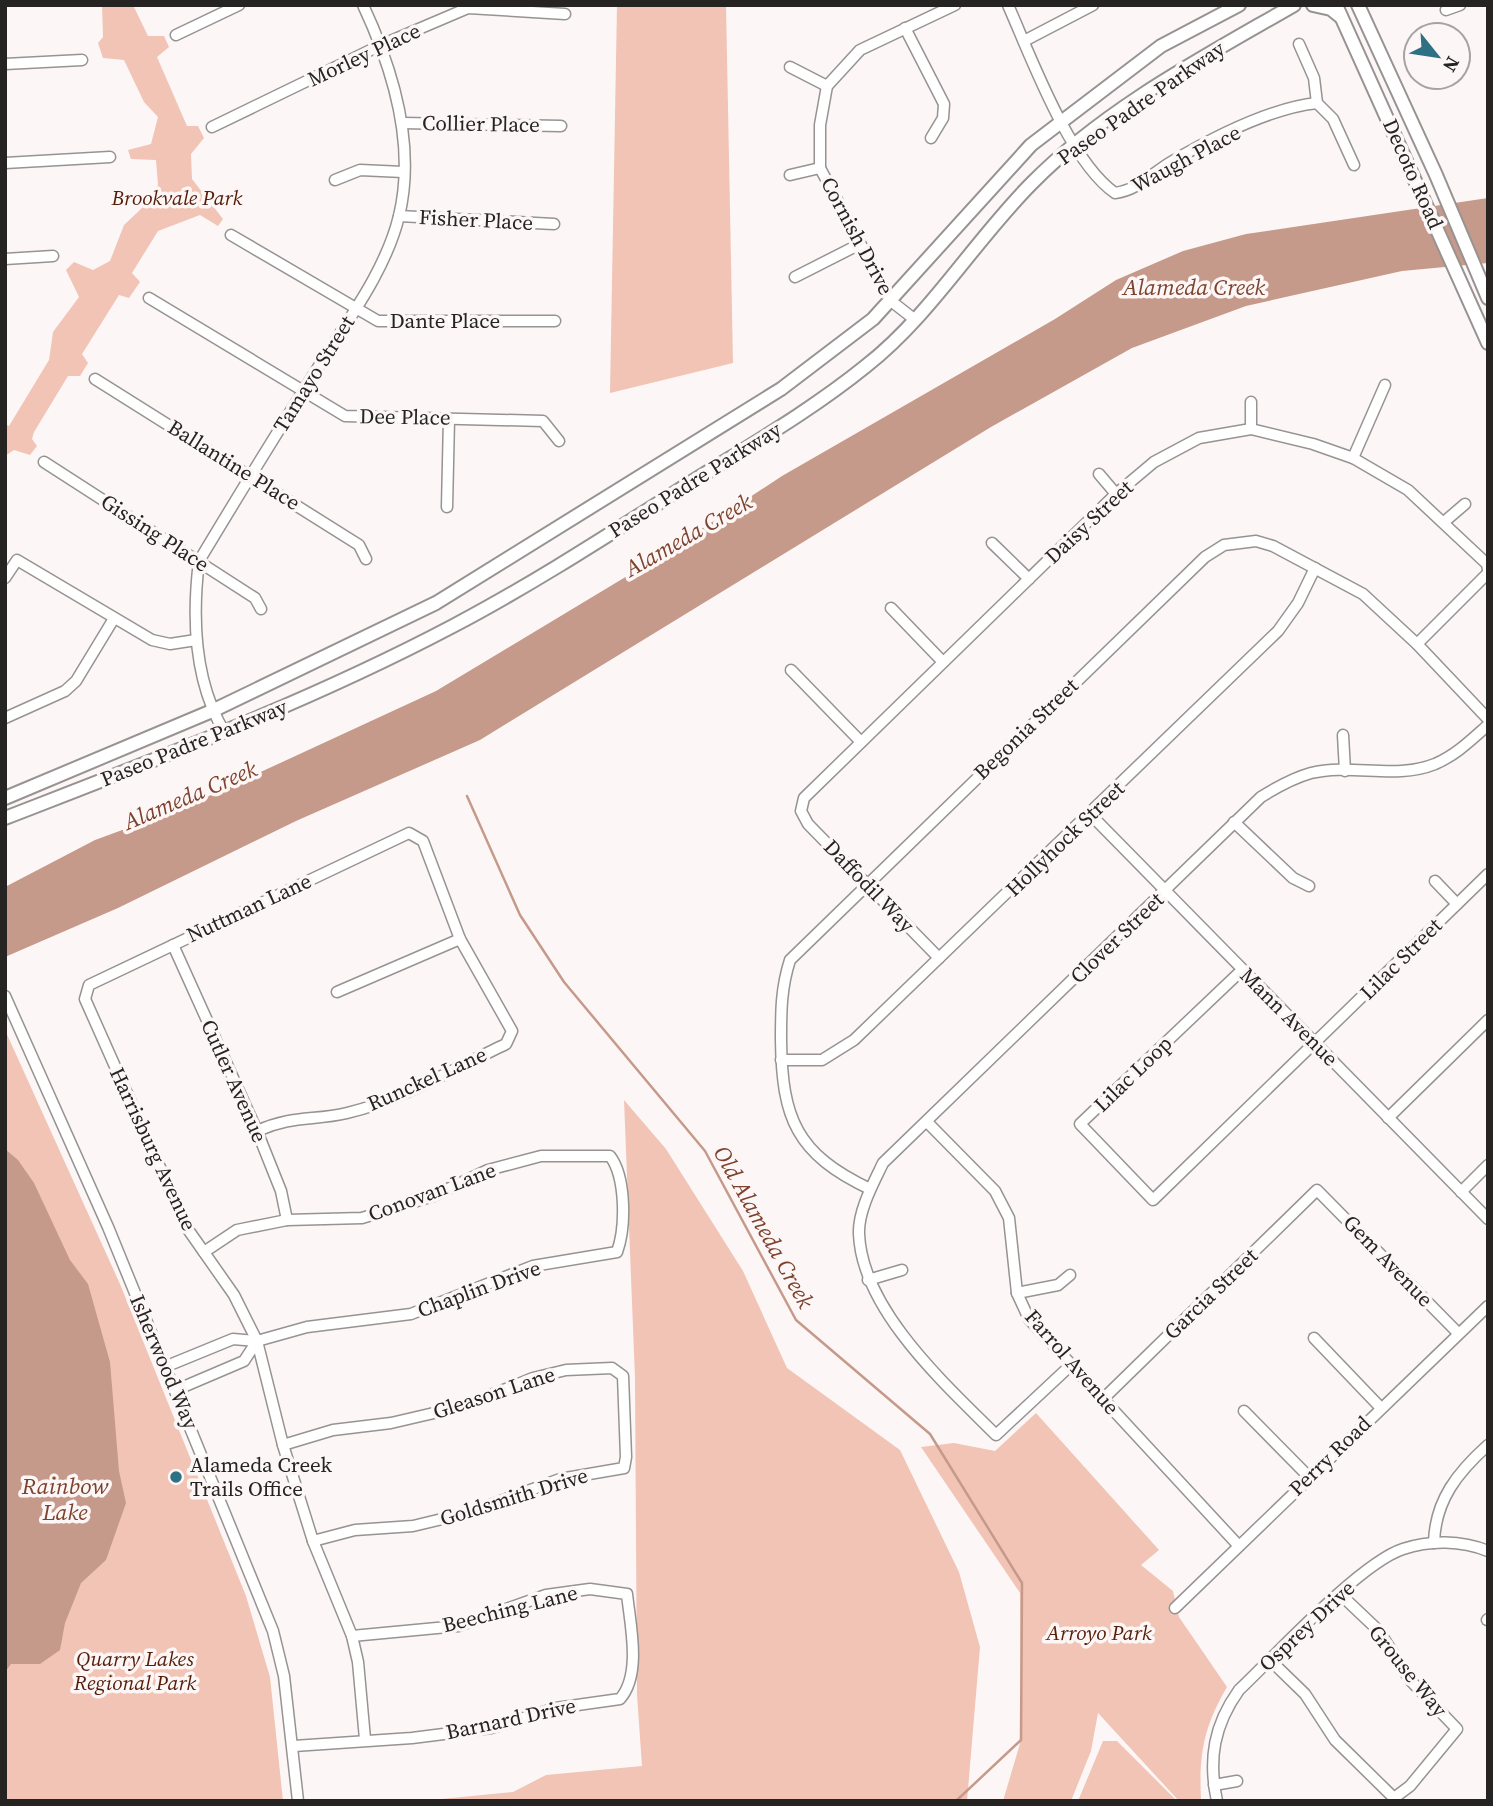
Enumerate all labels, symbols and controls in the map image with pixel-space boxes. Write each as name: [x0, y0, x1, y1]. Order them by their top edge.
street label: Morley Place: [303, 16, 425, 93]
north arrow: [1402, 21, 1472, 91]
street label: Paseo Padre Parkway: [1051, 34, 1231, 171]
text: N: [1437, 52, 1466, 77]
street label: Collier Place: [422, 108, 540, 139]
street label: Decoto Road: [1376, 114, 1451, 234]
street label: Waugh Place: [1126, 118, 1245, 199]
street label: Cornish Drive: [814, 172, 901, 300]
park label: Brookvale Park: [111, 183, 243, 212]
street label: Fisher Place: [418, 202, 534, 237]
water label: Alameda Creek: [1121, 271, 1265, 303]
street label: Dante Place: [390, 306, 500, 335]
street label: Tamayo Street: [266, 310, 361, 438]
street label: Dee Place: [359, 401, 451, 432]
street label: Ballantine Place: [163, 412, 306, 517]
street label: Paseo Padre Parkway: [603, 415, 787, 544]
street label: Daisy Street: [1038, 473, 1139, 570]
water label: Alameda Creek: [617, 485, 758, 585]
street label: Gissing Place: [96, 487, 215, 578]
street label: Begonia Street: [967, 671, 1084, 786]
street label: Paseo Padre Parkway: [96, 692, 292, 793]
water label: Alameda Creek: [116, 752, 262, 838]
street label: Hollyhock Street: [999, 774, 1131, 903]
street label: Daffodil Way: [817, 833, 921, 939]
street label: Nuttman Lane: [182, 866, 316, 949]
street label: Clover Street: [1063, 885, 1170, 990]
street label: Lilac Street: [1353, 911, 1448, 1006]
street label: Mann Avenue: [1234, 961, 1345, 1072]
street label: Cutler Avenue: [194, 1015, 275, 1147]
street label: Lilac Loop: [1087, 1029, 1178, 1118]
street label: Runckel Lane: [363, 1039, 491, 1118]
street label: Harrisburg Avenue: [103, 1062, 204, 1235]
water label: Old Alameda Creek: [706, 1140, 822, 1314]
street label: Conovan Lane: [364, 1155, 500, 1228]
street label: Gem Avenue: [1337, 1208, 1440, 1313]
street label: Garcia Street: [1157, 1241, 1264, 1346]
street label: Chaplin Drive: [413, 1253, 544, 1324]
street label: Isherwood Way: [123, 1290, 206, 1434]
street label: Farrol Avenue: [1019, 1303, 1126, 1421]
street label: Gleason Lane: [429, 1359, 559, 1426]
street label: Perry Road: [1282, 1409, 1377, 1502]
place label: Alameda Creek Trails Office: [190, 1450, 333, 1503]
street label: Goldsmith Drive: [436, 1460, 591, 1533]
marker: Alameda Creek Trails Office: [168, 1469, 184, 1485]
water label: Rainbow Lake: [21, 1470, 108, 1528]
street label: Osprey Drive: [1252, 1574, 1361, 1678]
street label: Beeching Lane: [439, 1578, 581, 1639]
park label: Arroyo Park: [1045, 1618, 1152, 1647]
street label: Grouse Way: [1362, 1619, 1455, 1723]
park label: Quarry Lakes Regional Park: [73, 1644, 196, 1697]
street label: Barnard Drive: [443, 1691, 579, 1746]

